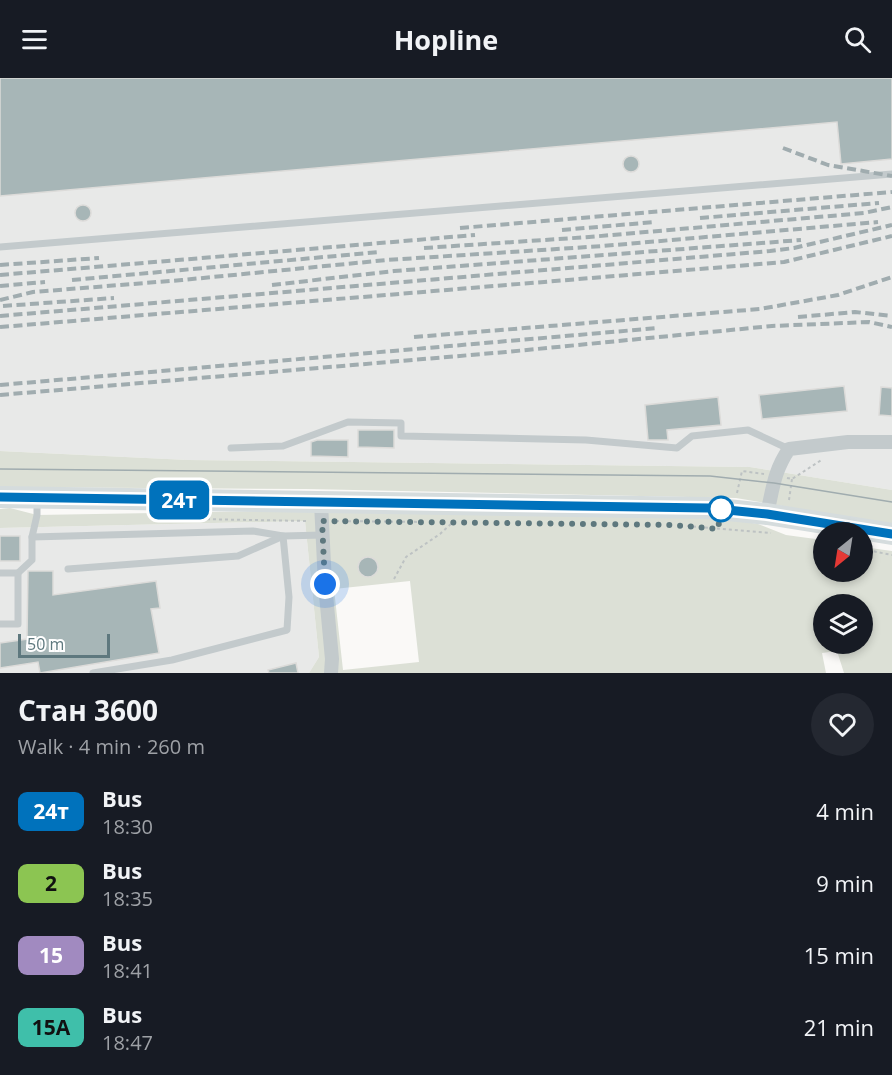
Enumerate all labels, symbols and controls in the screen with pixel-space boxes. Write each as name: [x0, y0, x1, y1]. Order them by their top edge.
text: Hopline: [394, 21, 498, 58]
icon: menu: [18, 23, 51, 56]
icon: search: [841, 23, 874, 56]
line badge: 24т: [144, 480, 213, 520]
text: 24т: [161, 486, 197, 514]
unlabelled marker: [708, 496, 734, 522]
north arrow: [813, 522, 873, 582]
map controls: [813, 522, 873, 654]
your location: [310, 569, 340, 599]
button: layers: [813, 594, 873, 654]
scale bar: [18, 631, 110, 658]
text: 50 m: [27, 633, 64, 655]
text: Стан 3600: [18, 691, 158, 729]
button: heart: [811, 693, 874, 756]
text: Walk · 4 min · 260 m: [18, 733, 205, 760]
text: Bus: [102, 783, 142, 813]
text: 4 min: [816, 796, 874, 826]
text: 24т: [33, 797, 69, 825]
text: 18:30: [102, 813, 153, 840]
text: Bus: [102, 855, 142, 885]
text: 9 min: [816, 868, 874, 898]
text: 2: [45, 869, 57, 897]
text: 18:35: [102, 885, 153, 912]
text: Bus: [102, 927, 142, 957]
text: 15 min: [804, 940, 874, 970]
text: 15: [39, 941, 63, 969]
text: 18:41: [102, 957, 153, 984]
text: Bus: [102, 999, 142, 1029]
text: 21 min: [804, 1012, 874, 1042]
text: 15А: [32, 1013, 70, 1041]
text: 18:47: [102, 1029, 153, 1056]

